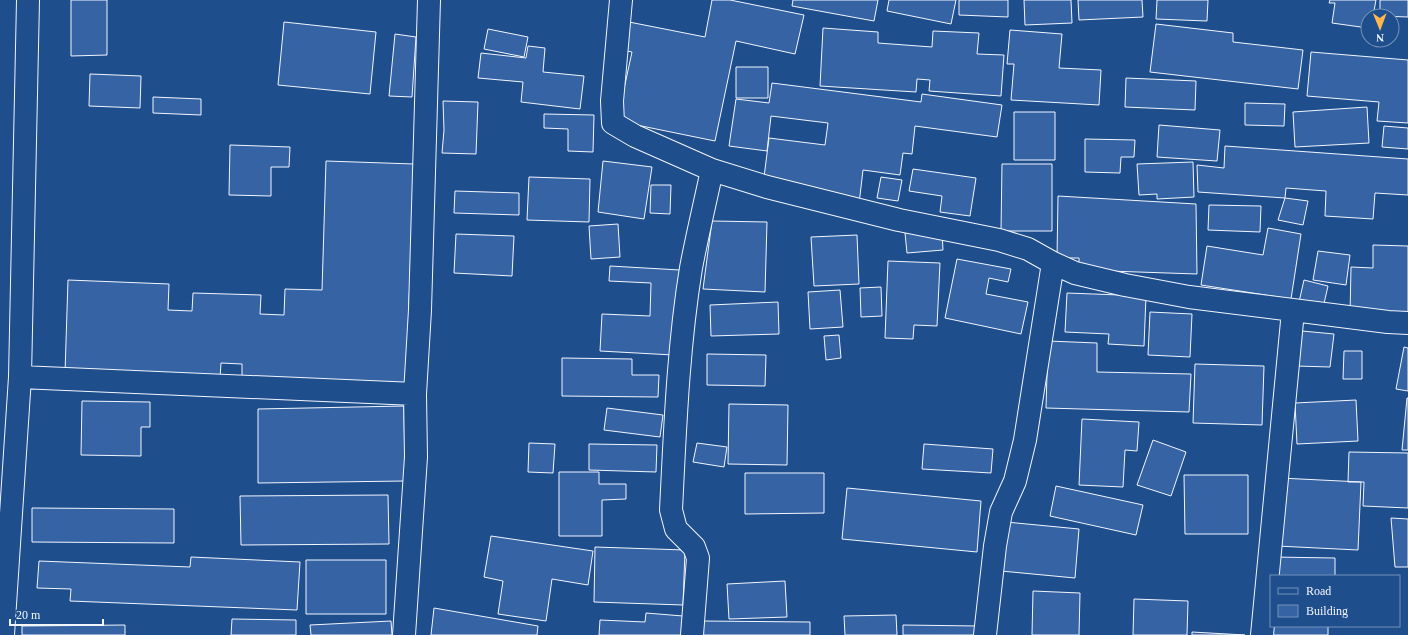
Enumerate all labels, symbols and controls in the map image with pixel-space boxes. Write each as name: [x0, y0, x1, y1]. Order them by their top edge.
north arrow: [1360, 8, 1400, 48]
text: N: [1376, 32, 1384, 44]
legend: [1270, 575, 1400, 627]
text: Road: [1306, 584, 1331, 598]
scale bar: [10, 601, 103, 627]
text: Building: [1306, 604, 1348, 618]
text: 20 m: [16, 608, 41, 622]

